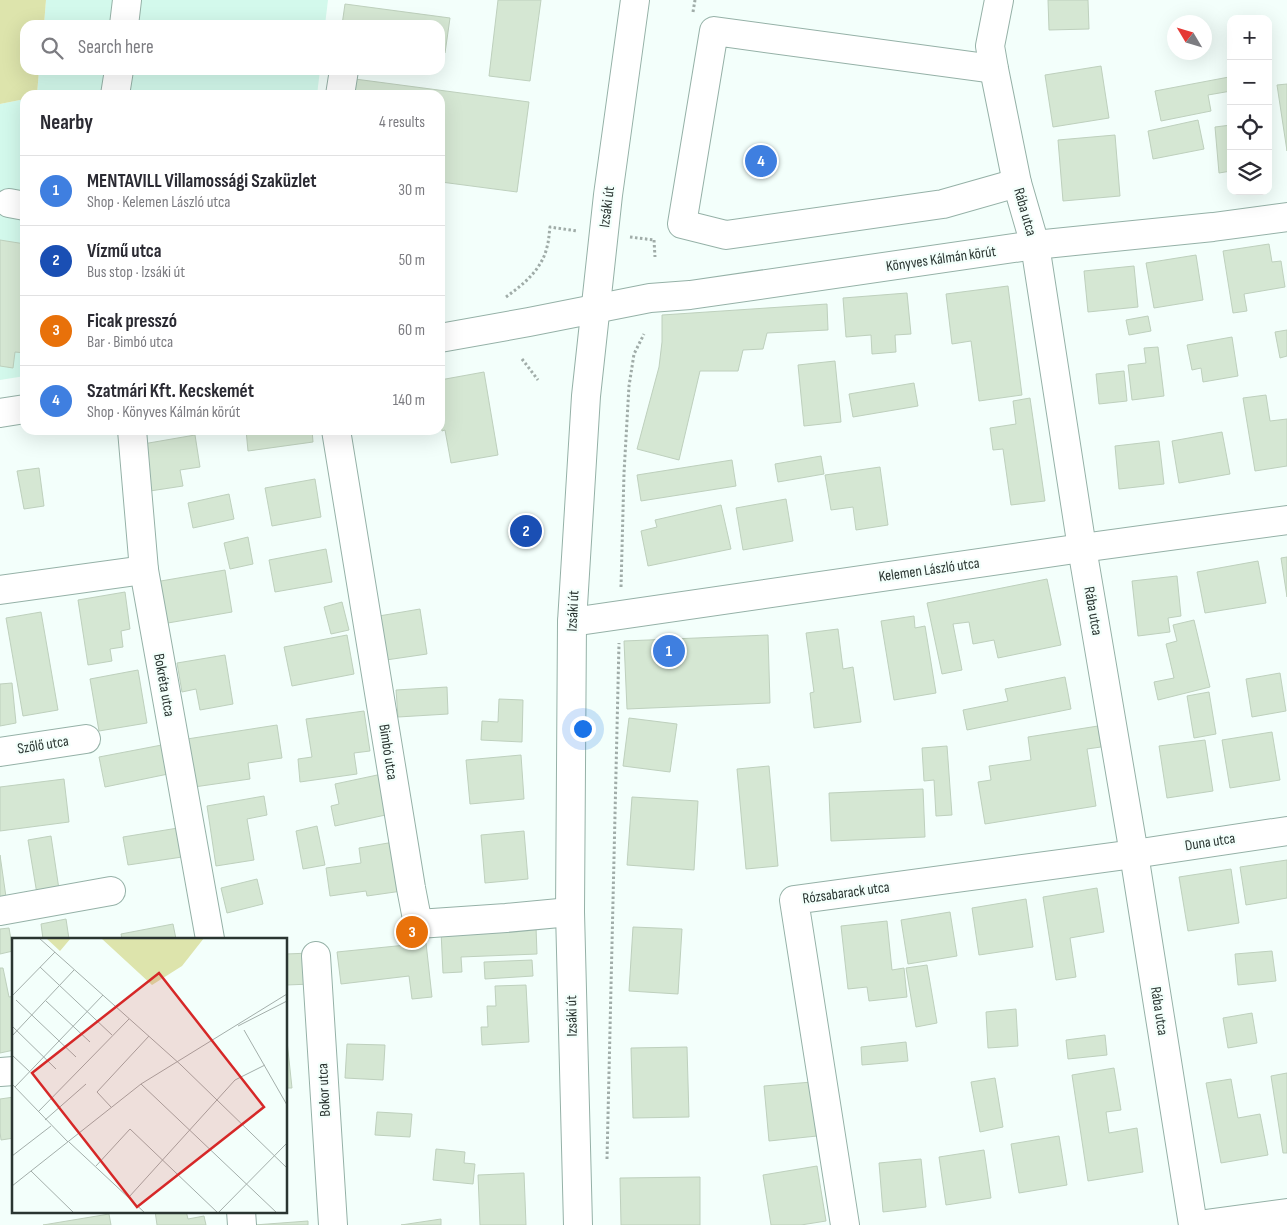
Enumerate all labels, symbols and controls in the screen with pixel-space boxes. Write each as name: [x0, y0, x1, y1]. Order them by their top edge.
north arrow: [1167, 15, 1212, 60]
map controls: [1227, 15, 1272, 195]
button: +: [1227, 15, 1272, 60]
search box: [20, 20, 445, 75]
icon: search: [38, 34, 66, 62]
text: Search here: [78, 36, 154, 59]
button: −: [1227, 60, 1272, 105]
button: locate: [1227, 105, 1272, 150]
text: Nearby: [40, 110, 93, 135]
text: 4 results: [379, 113, 425, 132]
pin: 4: [745, 142, 777, 180]
button: layers: [1227, 150, 1272, 195]
text: MENTAVILL Villamossági Szaküzlet: [87, 170, 317, 193]
text: 1: [53, 181, 59, 200]
text: 30 m: [398, 181, 425, 200]
street label: Izsáki út: [595, 185, 619, 229]
street label: Rába utca: [1009, 186, 1041, 238]
text: Shop · Kelemen László utca: [87, 193, 230, 212]
text: Vízmű utca: [87, 240, 161, 263]
street label: Könyves Kálmán körút: [885, 242, 998, 276]
text: 2: [52, 251, 60, 270]
text: 50 m: [399, 251, 425, 270]
text: Bus stop · Izsáki út: [87, 263, 185, 282]
text: Ficak presszó: [87, 310, 177, 333]
text: 3: [52, 321, 60, 340]
text: 60 m: [398, 321, 425, 340]
text: Bar · Bimbó utca: [87, 333, 173, 352]
text: Szatmári Kft. Kecskemét: [87, 380, 254, 403]
text: 4: [52, 391, 60, 410]
text: 140 m: [393, 391, 425, 410]
text: Shop · Könyves Kálmán körút: [87, 403, 240, 422]
pin: 2: [510, 512, 542, 550]
street label: Kelemen László utca: [877, 554, 981, 586]
street label: Rába utca: [1079, 585, 1107, 637]
street label: Izsáki út: [562, 589, 584, 632]
pin: 1: [653, 632, 685, 670]
street label: Bokréta utca: [149, 652, 179, 718]
your location: [570, 716, 596, 742]
street label: Bimbó utca: [374, 723, 402, 781]
street label: Szőlő utca: [16, 732, 70, 758]
street label: Duna utca: [1184, 829, 1237, 855]
street label: Rózsabarack utca: [801, 877, 891, 909]
pin: 3: [396, 913, 428, 951]
inset map: [12, 938, 288, 1212]
street label: Rába utca: [1146, 985, 1172, 1037]
street label: Izsáki út: [562, 995, 582, 1037]
street label: Bokor utca: [313, 1063, 335, 1117]

